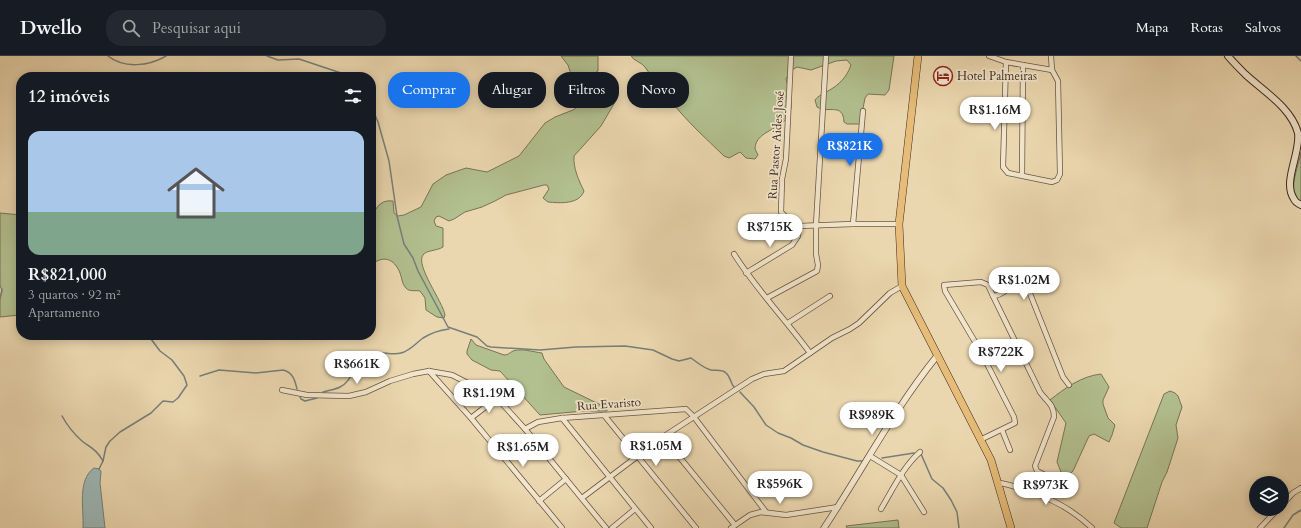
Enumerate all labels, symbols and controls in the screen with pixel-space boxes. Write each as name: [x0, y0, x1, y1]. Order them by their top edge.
search box: [106, 10, 386, 46]
text: Dwello: [20, 15, 82, 41]
icon: search: [120, 17, 142, 39]
text: Pesquisar aqui: [152, 18, 241, 38]
text: Mapa: [1136, 18, 1169, 37]
text: Rotas: [1191, 18, 1223, 37]
text: Salvos: [1245, 18, 1281, 37]
hotel icon: Hotel Palmeiras: [932, 65, 954, 87]
place label: Hotel Palmeiras: [957, 68, 1037, 84]
chip: Comprar: [388, 72, 470, 108]
chip: Alugar: [478, 72, 546, 108]
chip: Filtros: [554, 72, 619, 108]
chip: Novo: [627, 72, 689, 108]
text: 12 imóveis: [28, 85, 110, 108]
icon: filters: [342, 85, 364, 107]
street label: Rua Pastor Aides José: [764, 90, 788, 200]
pin: R$1.16M: [958, 97, 1032, 131]
text: R$1.16M: [969, 101, 1021, 119]
pin: R$821K: [817, 133, 883, 167]
text: R$821K: [827, 137, 873, 155]
icon: home: [160, 157, 232, 229]
pin: R$715K: [737, 214, 803, 248]
text: R$715K: [747, 218, 793, 236]
text: R$821,000: [28, 263, 106, 286]
pin: R$1.02M: [987, 267, 1061, 301]
text: R$1.02M: [998, 271, 1050, 289]
text: 3 quartos · 92 m²: [28, 286, 121, 304]
text: Apartamento: [28, 304, 100, 322]
pin: R$722K: [968, 339, 1034, 373]
text: R$722K: [978, 343, 1024, 361]
pin: R$661K: [324, 351, 390, 385]
text: R$661K: [334, 355, 380, 373]
pin: R$1.19M: [452, 380, 526, 414]
text: R$1.19M: [463, 384, 515, 402]
street label: Rua Evaristo: [577, 394, 642, 414]
pin: R$989K: [839, 402, 905, 436]
text: R$989K: [849, 406, 895, 424]
pin: R$1.05M: [619, 433, 693, 467]
pin: R$1.65M: [486, 434, 560, 468]
text: R$1.05M: [630, 437, 682, 455]
text: R$1.65M: [497, 438, 549, 456]
pin: R$596K: [747, 471, 813, 505]
pin: R$973K: [1013, 472, 1079, 506]
text: R$596K: [757, 475, 803, 493]
text: R$973K: [1023, 476, 1069, 494]
map controls: [1249, 476, 1289, 516]
button: layers: [1249, 476, 1289, 516]

